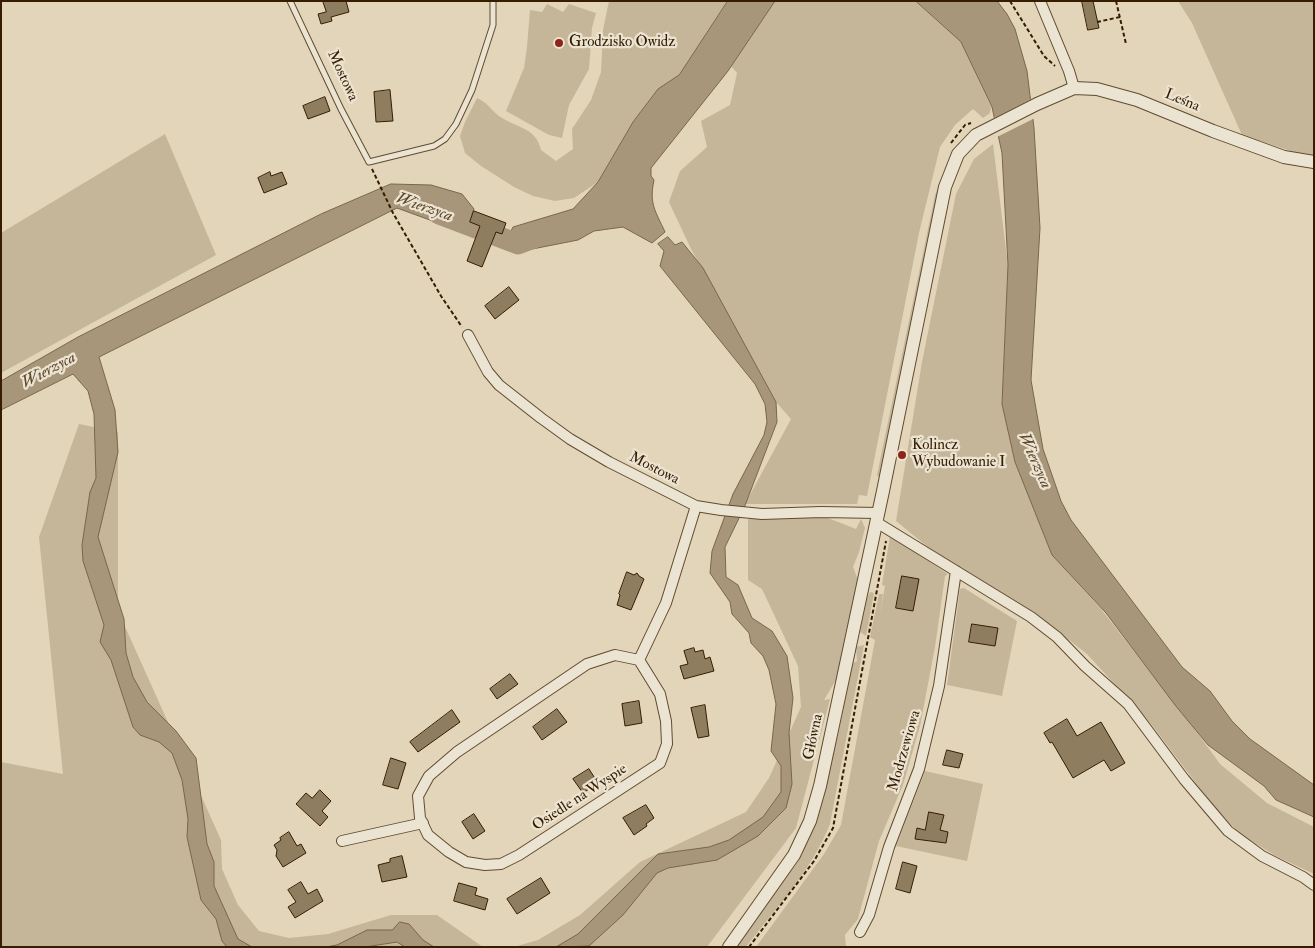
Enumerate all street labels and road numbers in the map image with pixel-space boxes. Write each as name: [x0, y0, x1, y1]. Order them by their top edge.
street label: Mostowa: [322, 48, 362, 104]
street label: Leśna: [1162, 86, 1202, 116]
street label: Mostowa: [626, 449, 682, 489]
street label: Modrzewiowa: [885, 708, 925, 794]
street label: Główna: [800, 712, 828, 762]
street label: Osiedle na Wyspie: [529, 761, 631, 835]

